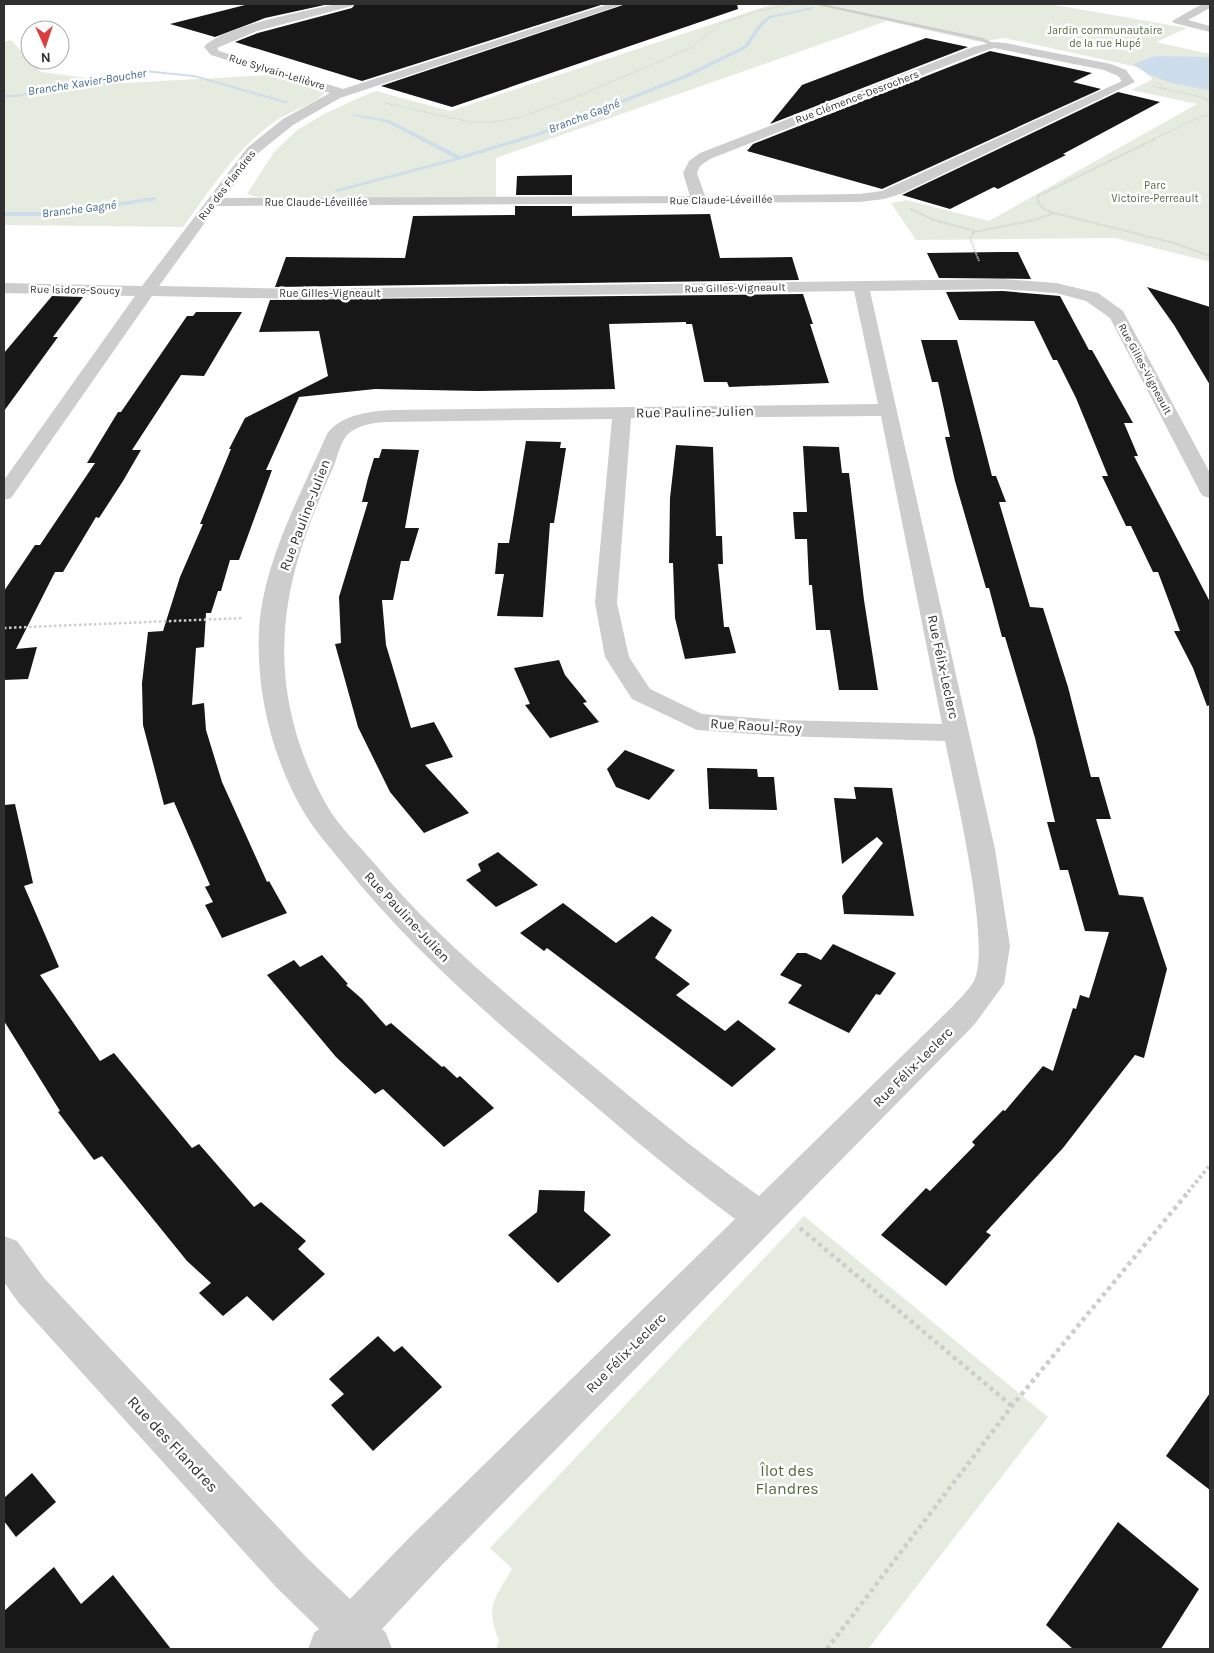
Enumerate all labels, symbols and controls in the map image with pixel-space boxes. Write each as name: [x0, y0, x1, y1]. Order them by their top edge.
north arrow: [20, 20, 70, 70]
park label: Jardin communautaire de la rue Hupé: [1048, 24, 1163, 50]
text: N: [40, 49, 51, 66]
street label: Rue Sylvain-Lelièvre: [227, 51, 327, 93]
water label: Branche Xavier-Boucher: [27, 66, 148, 98]
street label: Rue Clémence-Desrochers: [793, 67, 921, 127]
water label: Branche Gagné: [547, 96, 622, 136]
street label: Rue des Flandres: [196, 147, 259, 223]
park label: Parc Victoire-Perreault: [1111, 179, 1199, 205]
street label: Rue Claude-Léveillée: [669, 193, 773, 207]
street label: Rue Claude-Léveillée: [265, 196, 368, 209]
water label: Branche Gagné: [41, 197, 117, 221]
street label: Rue Gilles-Vigneault: [684, 281, 786, 295]
street label: Rue Isidore-Soucy: [30, 283, 120, 297]
street label: Rue Gilles-Vigneault: [279, 287, 381, 300]
street label: Rue Gilles-Vigneault: [1115, 321, 1175, 417]
street label: Rue Pauline-Julien: [636, 402, 754, 422]
street label: Rue Pauline-Julien: [276, 457, 334, 573]
street label: Rue Félix-Leclerc: [924, 613, 962, 721]
street label: Rue Raoul-Roy: [710, 715, 803, 737]
street label: Rue Pauline-Julien: [361, 868, 453, 966]
street label: Rue Félix-Leclerc: [869, 1023, 957, 1111]
street label: Rue Félix-Leclerc: [582, 1309, 670, 1397]
street label: Rue des Flandres: [124, 1392, 222, 1496]
park label: Îlot des Flandres: [755, 1461, 819, 1498]

